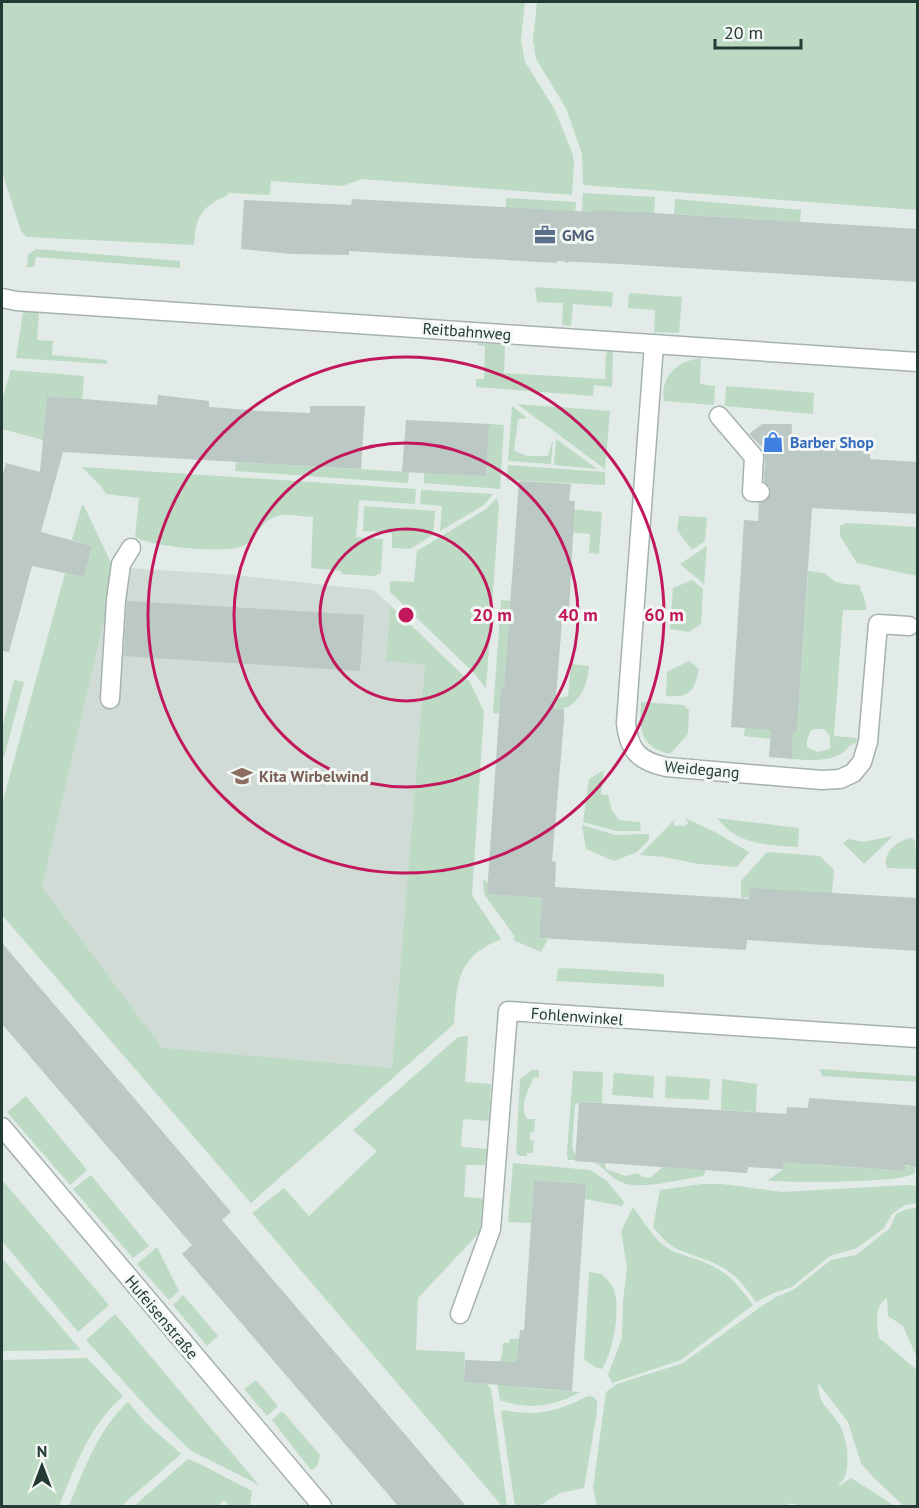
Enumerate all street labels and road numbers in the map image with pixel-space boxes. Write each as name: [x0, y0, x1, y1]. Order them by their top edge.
street label: Reitbahnweg: [422, 318, 512, 344]
street label: Weidegang: [664, 756, 740, 782]
street label: Fohlenwinkel: [530, 1003, 624, 1029]
street label: Hufeisenstraße: [121, 1271, 203, 1363]

